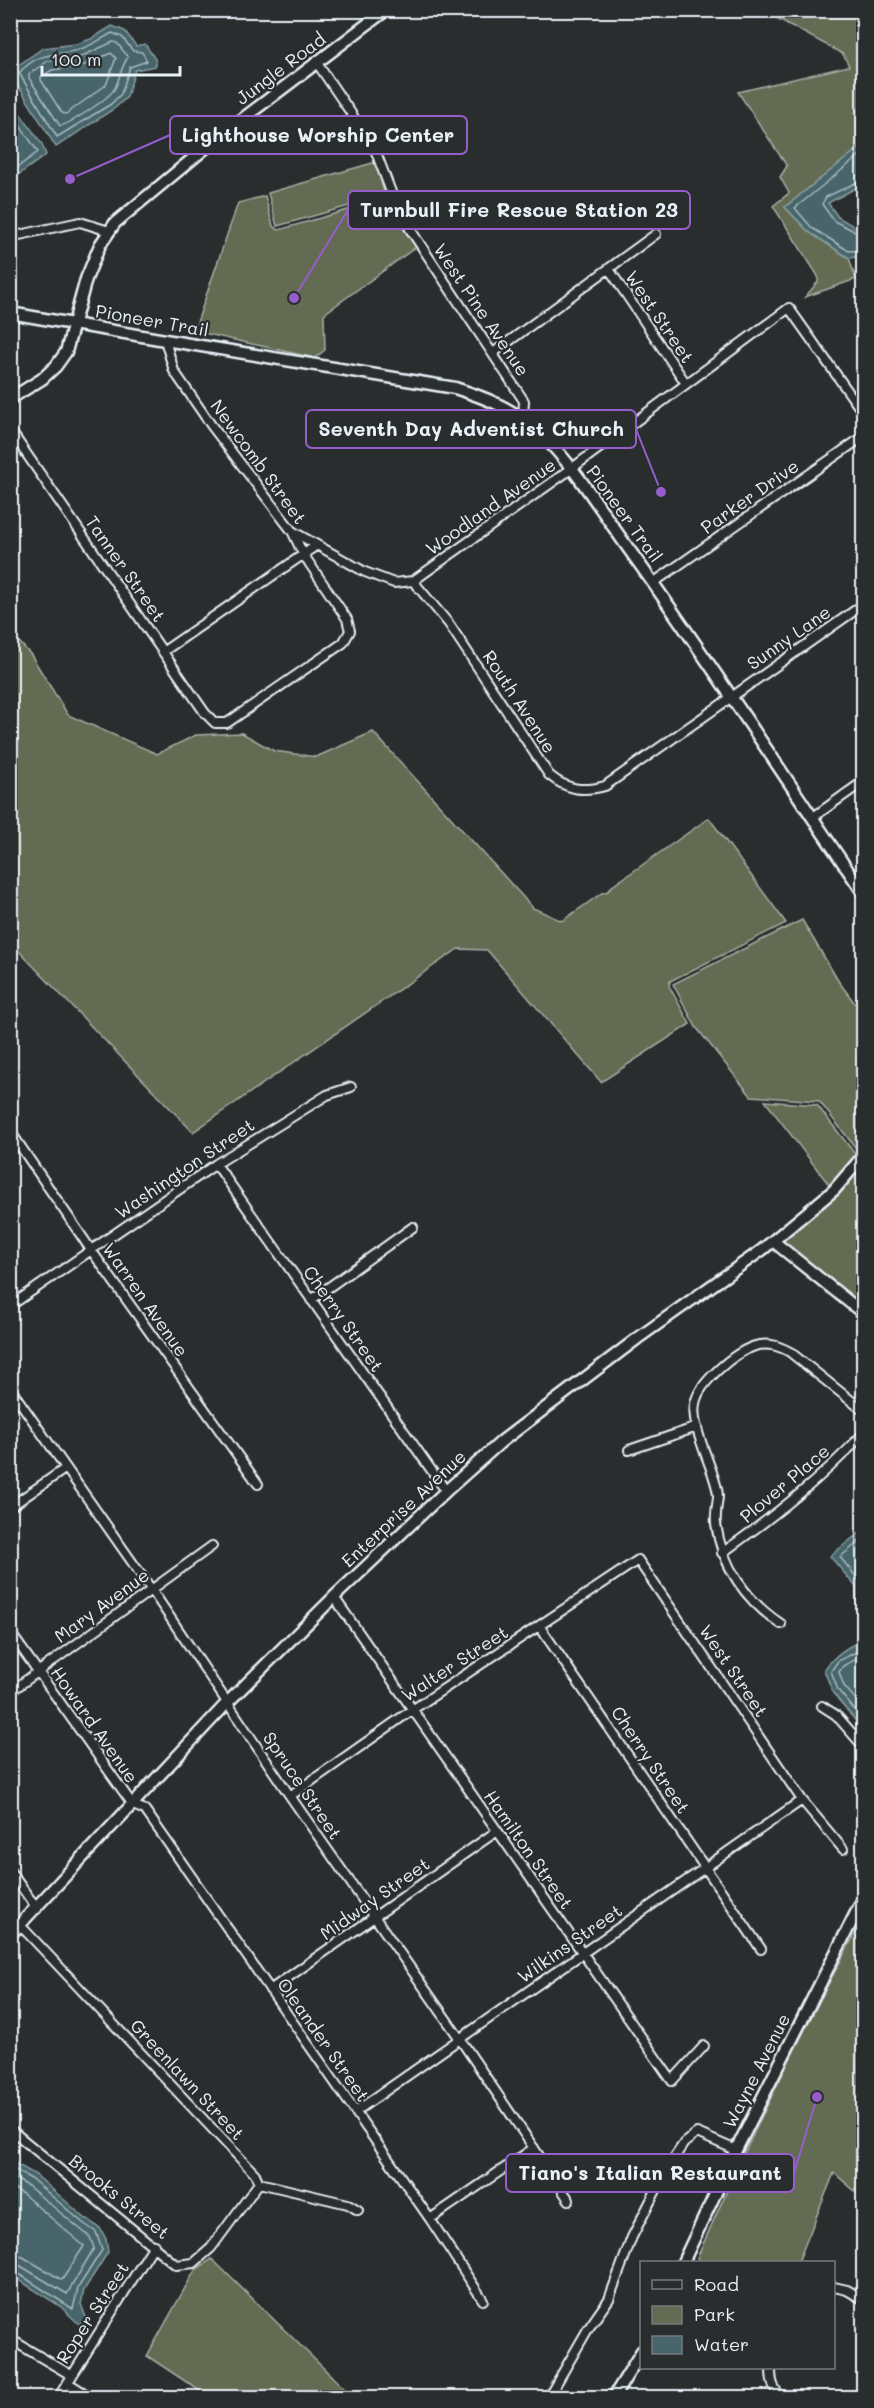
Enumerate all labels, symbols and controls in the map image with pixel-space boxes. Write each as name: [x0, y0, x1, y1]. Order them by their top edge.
street label: Jungle Road: [231, 27, 330, 110]
scale bar: [42, 39, 180, 77]
text: 100 m: [51, 47, 101, 71]
callout: Lighthouse Worship Center: [170, 116, 467, 154]
text: Lighthouse Worship Center: [182, 121, 454, 147]
callout: Turnbull Fire Rescue Station 23: [348, 191, 690, 229]
text: Turnbull Fire Rescue Station 23: [360, 196, 678, 222]
street label: West Pine Avenue: [429, 238, 535, 380]
street label: West Street: [620, 266, 700, 367]
street label: Pioneer Trail: [94, 298, 211, 342]
street label: Newcomb Street: [205, 394, 312, 529]
callout: Seventh Day Adventist Church: [306, 410, 636, 448]
text: Seventh Day Adventist Church: [318, 415, 624, 441]
street label: Woodland Avenue: [421, 452, 560, 560]
street label: Parker Drive: [696, 454, 803, 539]
street label: Pioneer Trail: [581, 460, 668, 567]
street label: Tanner Street: [80, 511, 171, 626]
street label: Sunny Lane: [742, 600, 835, 675]
street label: Routh Avenue: [478, 645, 562, 758]
street label: Washington Street: [110, 1113, 259, 1224]
street label: Warren Avenue: [97, 1238, 194, 1361]
street label: Cherry Street: [298, 1260, 389, 1376]
street label: Plover Place: [734, 1439, 834, 1528]
street label: Enterprise Avenue: [336, 1444, 471, 1572]
street label: Mary Avenue: [49, 1563, 154, 1648]
street label: Walter Street: [396, 1620, 512, 1707]
street label: West Street: [694, 1620, 774, 1721]
street label: Howard Avenue: [46, 1661, 144, 1787]
street label: Cherry Street: [606, 1701, 696, 1818]
street label: Spruce Street: [258, 1727, 348, 1844]
street label: Hamilton Street: [479, 1785, 579, 1914]
street label: Midway Street: [315, 1851, 434, 1945]
street label: Wilkins Street: [512, 1898, 627, 1988]
street label: Oleander Street: [272, 1973, 375, 2106]
street label: Wayne Avenue: [717, 2009, 795, 2132]
street label: Greenlawn Street: [125, 2014, 250, 2145]
street label: Brooks Street: [64, 2148, 175, 2244]
callout: Tiano's Italian Restaurant: [506, 2154, 794, 2192]
text: Tiano's Italian Restaurant: [518, 2159, 782, 2185]
street label: Roper Street: [50, 2257, 134, 2368]
legend: [640, 2261, 835, 2369]
text: Road: [694, 2272, 739, 2296]
text: Park: [694, 2302, 735, 2326]
text: Water: [694, 2332, 749, 2356]

